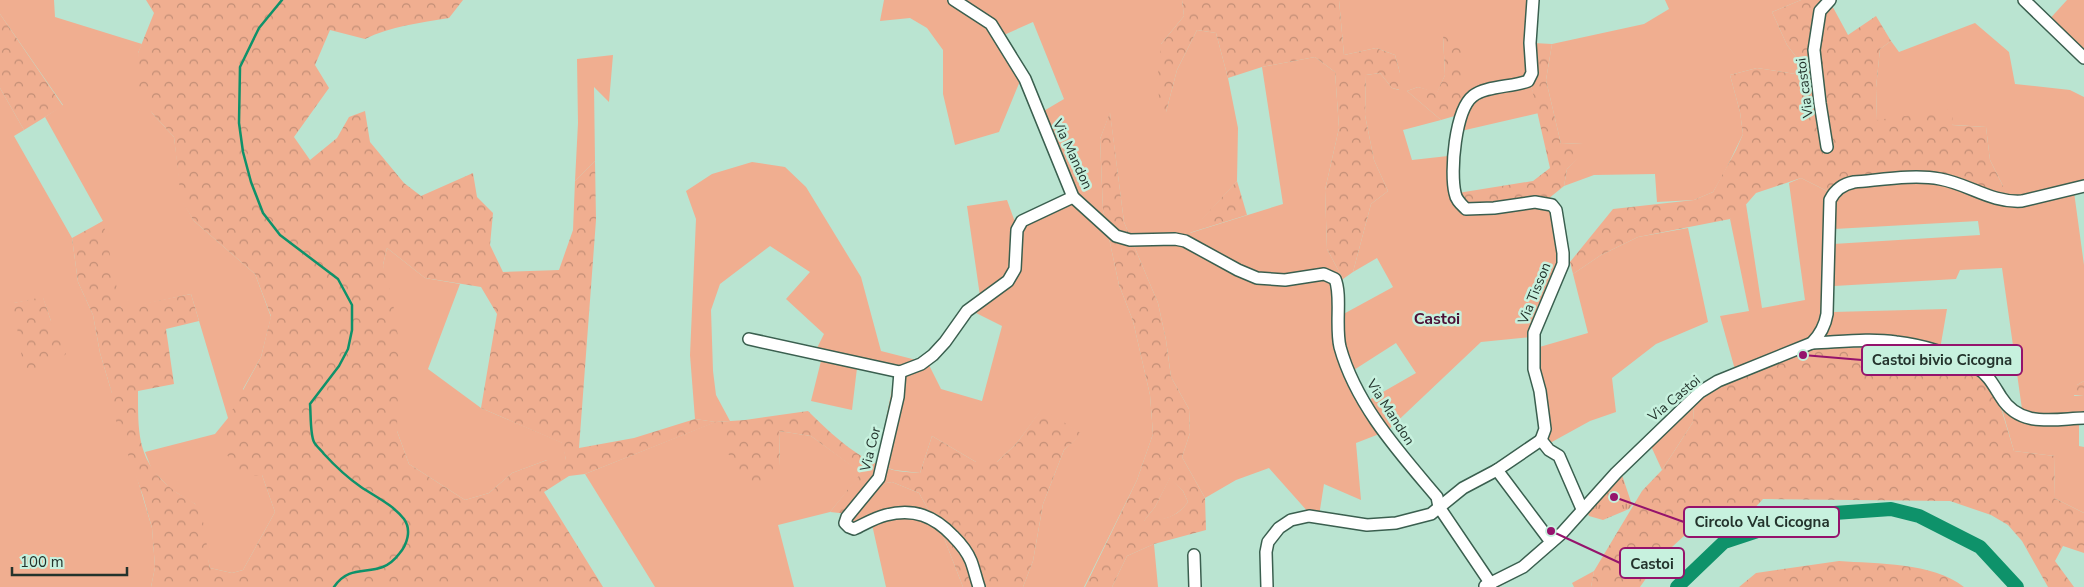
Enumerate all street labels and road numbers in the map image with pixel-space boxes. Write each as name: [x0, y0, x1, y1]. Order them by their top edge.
street label: Via castoi: [1791, 57, 1818, 120]
street label: Via Mandon: [1048, 115, 1097, 192]
street label: Via Tisson: [1513, 260, 1555, 328]
street label: Via Castoi: [1643, 371, 1705, 427]
street label: Via Mandon: [1362, 375, 1419, 449]
street label: Via Cor: [856, 425, 885, 475]

